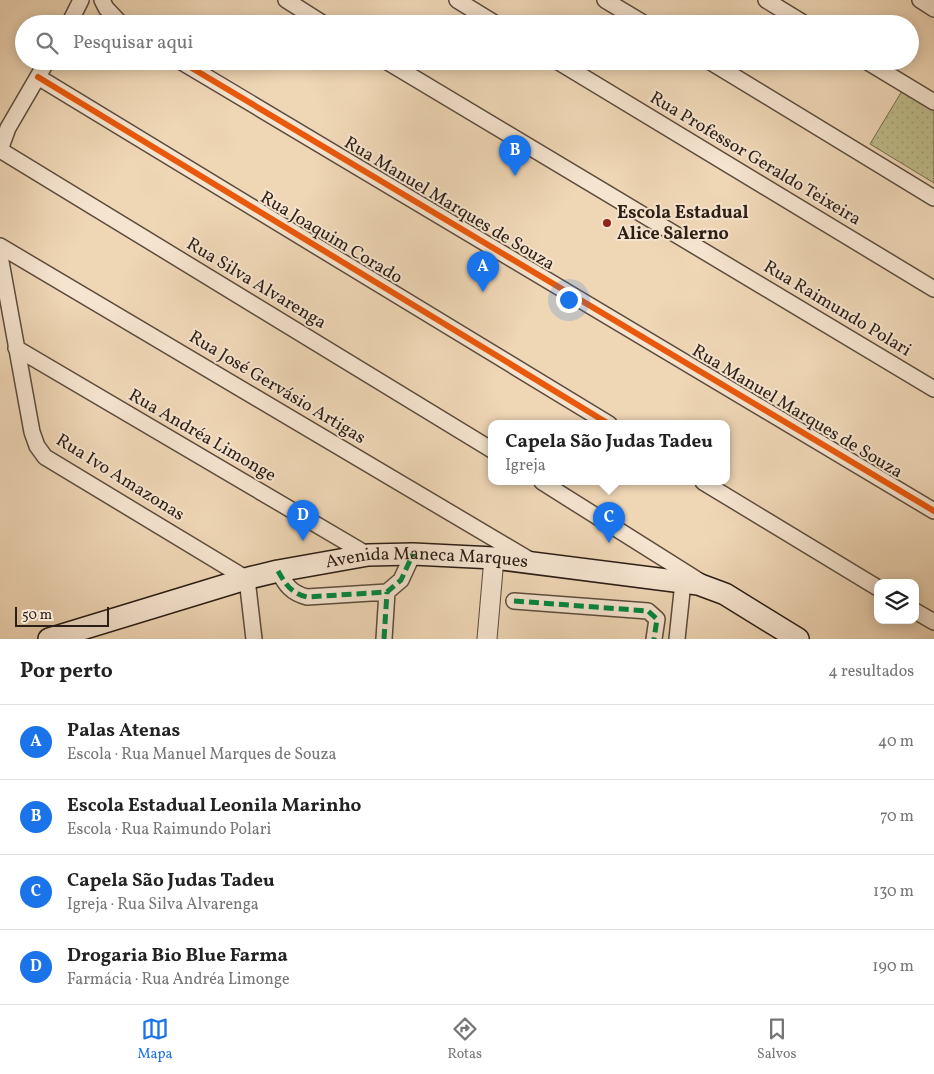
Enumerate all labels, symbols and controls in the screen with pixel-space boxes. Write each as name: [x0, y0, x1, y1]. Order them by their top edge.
search box: [15, 15, 919, 70]
icon: search: [33, 29, 61, 57]
text: Pesquisar aqui: [73, 30, 193, 56]
street label: Rua Professor Geraldo Teixeira: [645, 86, 865, 232]
street label: Rua Manuel Marques de Souza: [339, 131, 559, 277]
pin: B: [499, 135, 531, 176]
street label: Rua Joaquim Corado: [255, 186, 407, 290]
place label: Escola Estadual Alice Salerno: [617, 201, 749, 247]
marker: Escola Estadual Alice Salerno: [601, 217, 613, 229]
street label: Rua Silva Alvarenga: [181, 232, 331, 336]
pin: A: [467, 251, 499, 292]
street label: Rua Raimundo Polari: [758, 255, 916, 363]
your location: [556, 287, 582, 313]
street label: Rua José Gervásio Artigas: [184, 325, 370, 451]
street label: Rua Manuel Marques de Souza: [687, 339, 907, 485]
street label: Rua Andréa Limonge: [124, 383, 280, 489]
popup: [488, 420, 730, 485]
street label: Rua Ivo Amazonas: [51, 428, 189, 528]
text: Capela São Judas Tadeu: [505, 429, 713, 455]
text: Igreja: [505, 455, 546, 477]
pin: D: [287, 500, 319, 541]
pin: C: [593, 502, 625, 543]
street label: Avenida Maneca Marques: [323, 541, 530, 575]
map controls: [874, 579, 919, 624]
button: layers: [874, 579, 919, 624]
scale bar: [15, 604, 109, 627]
text: 50 m: [22, 606, 52, 625]
text: Por perto: [20, 657, 113, 686]
text: 4 resultados: [828, 661, 914, 683]
text: Palas Atenas: [67, 718, 180, 744]
text: A: [30, 731, 42, 753]
text: 40 m: [878, 731, 914, 753]
text: Escola · Rua Manuel Marques de Souza: [67, 744, 337, 766]
text: Escola Estadual Leonila Marinho: [67, 793, 361, 819]
text: B: [31, 806, 41, 828]
text: 70 m: [880, 806, 914, 828]
text: Escola · Rua Raimundo Polari: [67, 819, 271, 841]
text: Capela São Judas Tadeu: [67, 868, 275, 894]
text: C: [31, 881, 41, 903]
text: 130 m: [873, 881, 914, 903]
text: Igreja · Rua Silva Alvarenga: [67, 894, 259, 916]
text: Drogaria Bio Blue Farma: [67, 943, 288, 969]
text: D: [30, 956, 42, 978]
text: 190 m: [872, 956, 914, 978]
text: Farmácia · Rua Andréa Limonge: [67, 969, 290, 991]
tab: Mapa: [137, 1015, 172, 1064]
tab: Rotas: [447, 1015, 482, 1064]
tab: Salvos: [757, 1015, 797, 1064]

